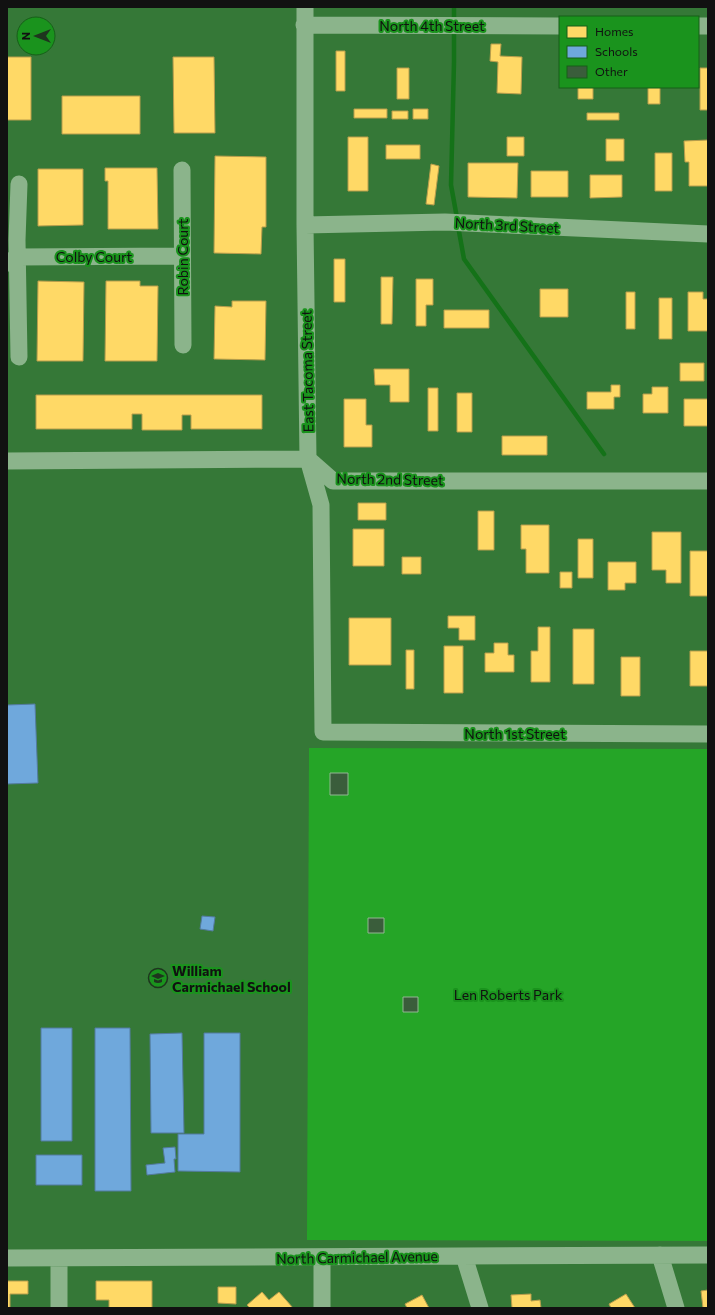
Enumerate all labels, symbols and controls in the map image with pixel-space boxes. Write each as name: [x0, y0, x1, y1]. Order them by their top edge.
north arrow: [16, 16, 56, 56]
legend: [559, 16, 699, 88]
street label: North 4th Street: [379, 17, 485, 34]
text: Homes: [595, 24, 633, 38]
text: N: [19, 32, 32, 40]
text: Schools: [595, 44, 638, 58]
text: Other: [595, 64, 628, 78]
street label: North 3rd Street: [454, 214, 560, 236]
street label: Robin Court: [174, 218, 191, 295]
street label: Colby Court: [56, 248, 133, 265]
street label: East Tacoma Street: [297, 309, 317, 432]
street label: North 2nd Street: [336, 470, 444, 488]
street label: North 1st Street: [464, 725, 566, 742]
place label: William Carmichael School: [172, 962, 291, 995]
school or university icon: William Carmichael School: [147, 967, 169, 989]
park label: Len Roberts Park: [454, 986, 563, 1003]
street label: North Carmichael Avenue: [276, 1247, 438, 1267]

